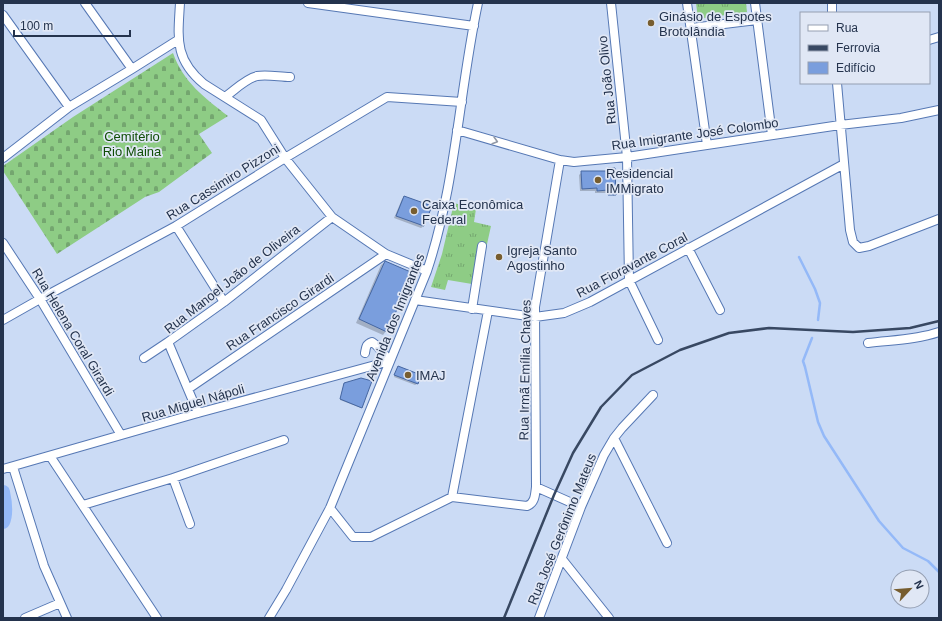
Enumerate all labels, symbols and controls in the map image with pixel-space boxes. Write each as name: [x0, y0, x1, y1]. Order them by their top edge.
place label: Ginásio de Espotes Brotolândia: [659, 9, 772, 39]
scale bar: [14, 12, 130, 38]
legend: [800, 12, 930, 84]
marker: Ginásio de Espotes Brotolândia: [646, 18, 656, 28]
text: 100 m: [20, 19, 53, 33]
text: Rua: [836, 21, 858, 35]
street label: Rua João Olivo: [595, 35, 619, 125]
text: Ferrovia: [836, 41, 880, 55]
text: Edifício: [836, 61, 876, 75]
street label: Rua Imigrante José Colombo: [611, 115, 779, 153]
park label: Cemitério Rio Maina: [103, 129, 162, 159]
one-way arrow: [491, 136, 498, 145]
street label: Rua Cassimiro Pizzoni: [164, 141, 283, 223]
place label: Residencial IMMigrato: [606, 166, 673, 196]
marker: Residencial IMMigrato: [593, 175, 603, 185]
place label: Caixa Econômica Federal: [422, 197, 524, 227]
marker: Caixa Econômica Federal: [409, 206, 419, 216]
street label: Rua Manoel João de Oliveira: [161, 221, 303, 337]
street label: Rua Fioravante Coral: [574, 229, 690, 301]
place label: Igreja Santo Agostinho: [507, 243, 577, 273]
street label: Avenida dos Imigrantes: [363, 251, 428, 383]
marker: Igreja Santo Agostinho: [494, 252, 504, 262]
street label: Rua Helena Coral Girardi: [29, 266, 117, 399]
street label: Rua Francisco Girardi: [223, 270, 337, 354]
street label: Rua Irmã Emília Chaves: [516, 299, 534, 441]
place label: IMAJ: [416, 368, 446, 383]
marker: IMAJ: [403, 370, 413, 380]
street label: Rua Miguel Nápoli: [140, 381, 246, 425]
street label: Rua José Gerônimo Mateus: [525, 451, 599, 607]
north arrow: [890, 569, 930, 609]
text: N: [912, 578, 926, 591]

